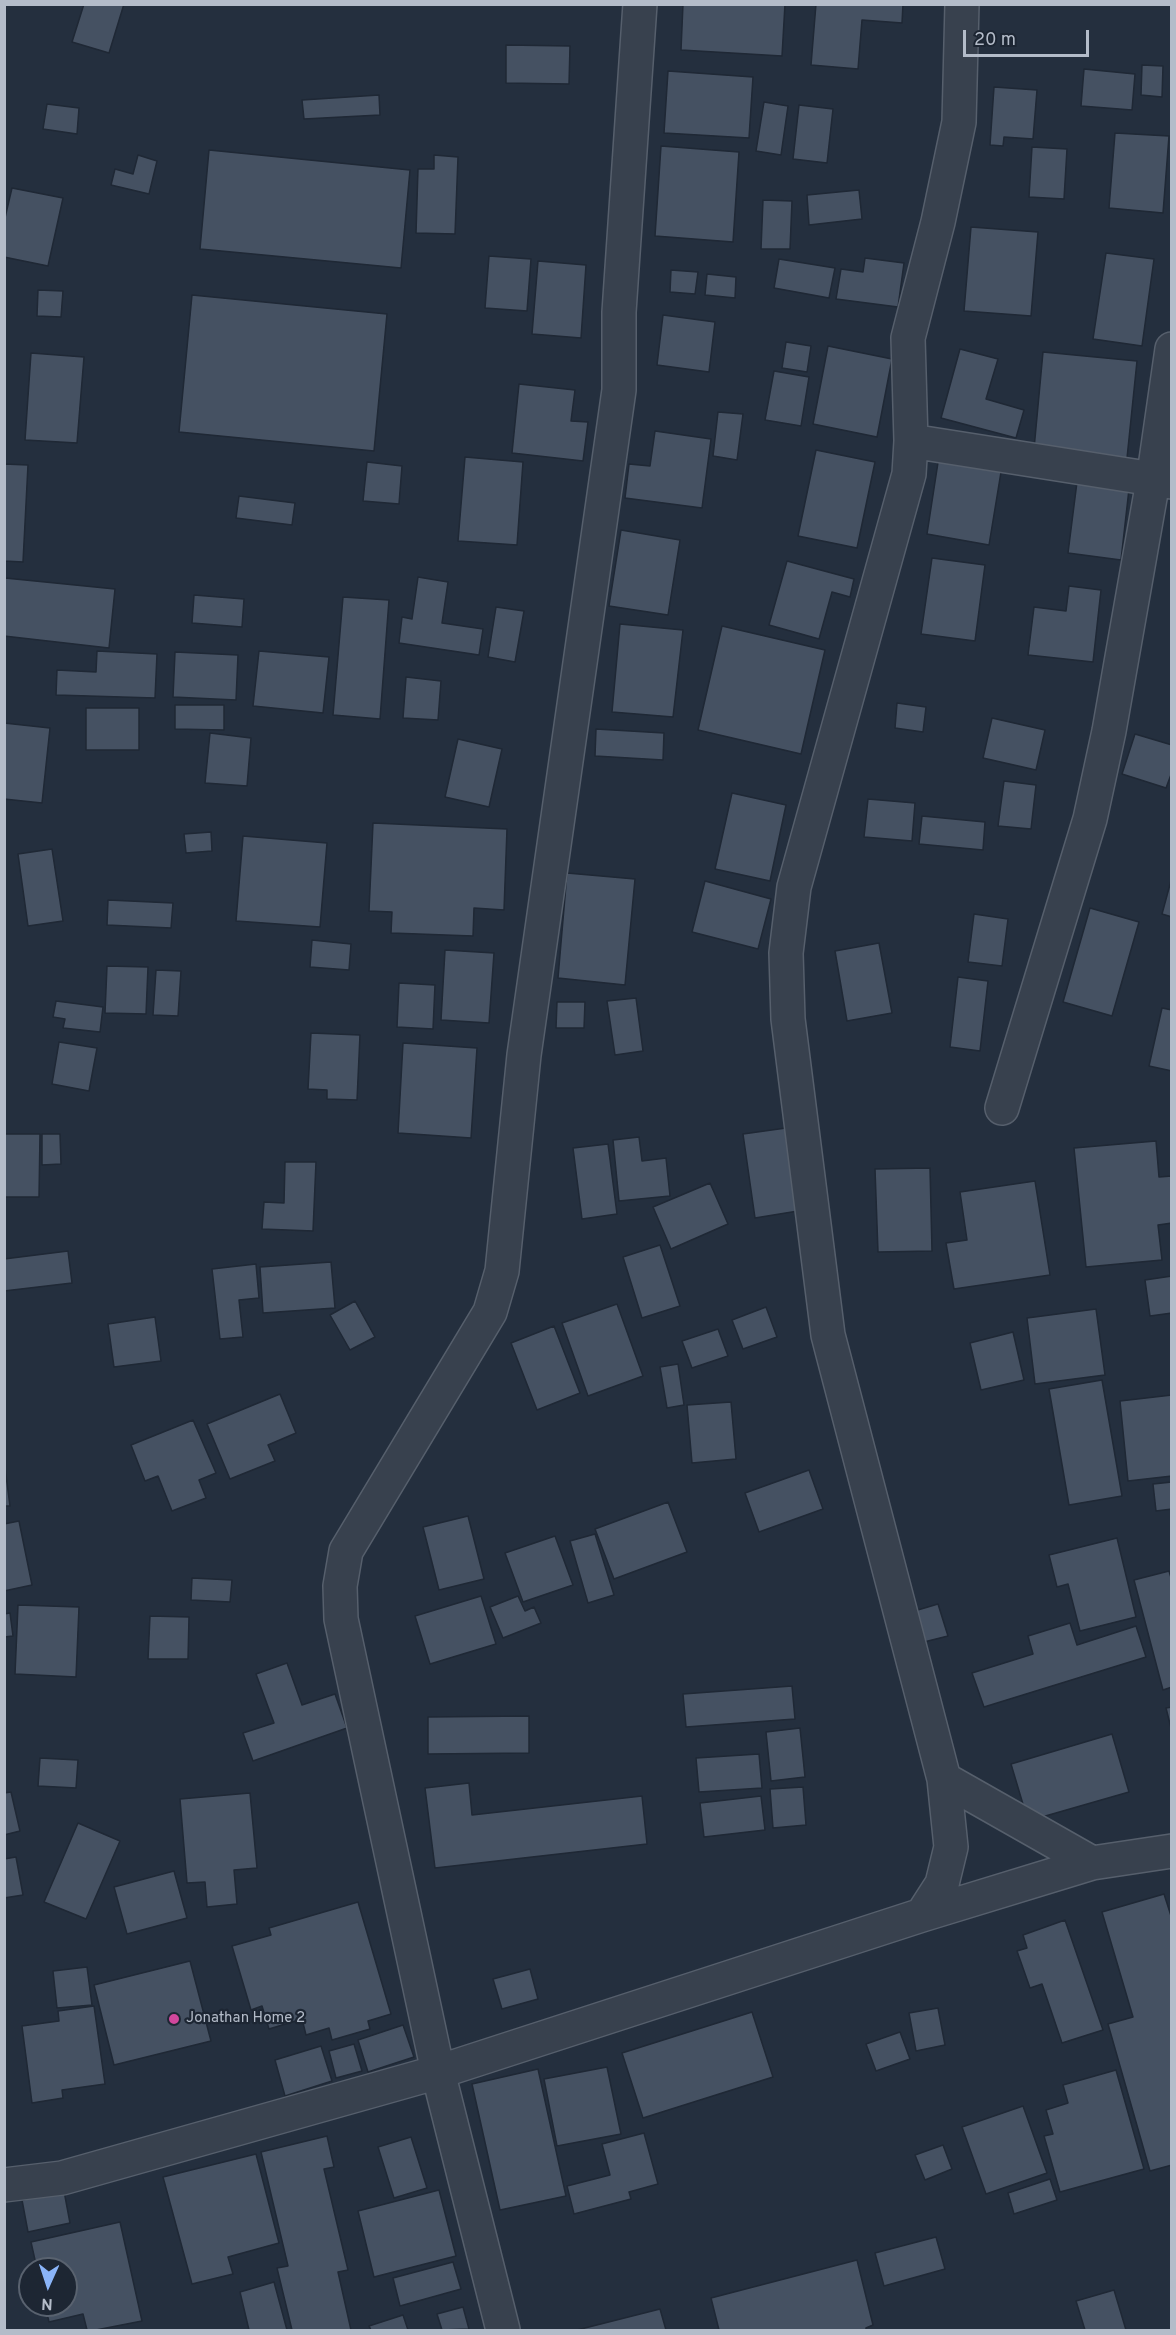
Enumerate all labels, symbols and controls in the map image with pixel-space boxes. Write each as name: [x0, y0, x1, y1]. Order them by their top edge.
scale bar: [966, 18, 1092, 56]
text: 20 m: [974, 29, 1016, 52]
place label: Jonathan Home 2: [186, 2010, 305, 2028]
marker: Jonathan Home 2: [167, 2012, 181, 2026]
north arrow: [18, 2257, 78, 2317]
text: N: [41, 2293, 53, 2313]

